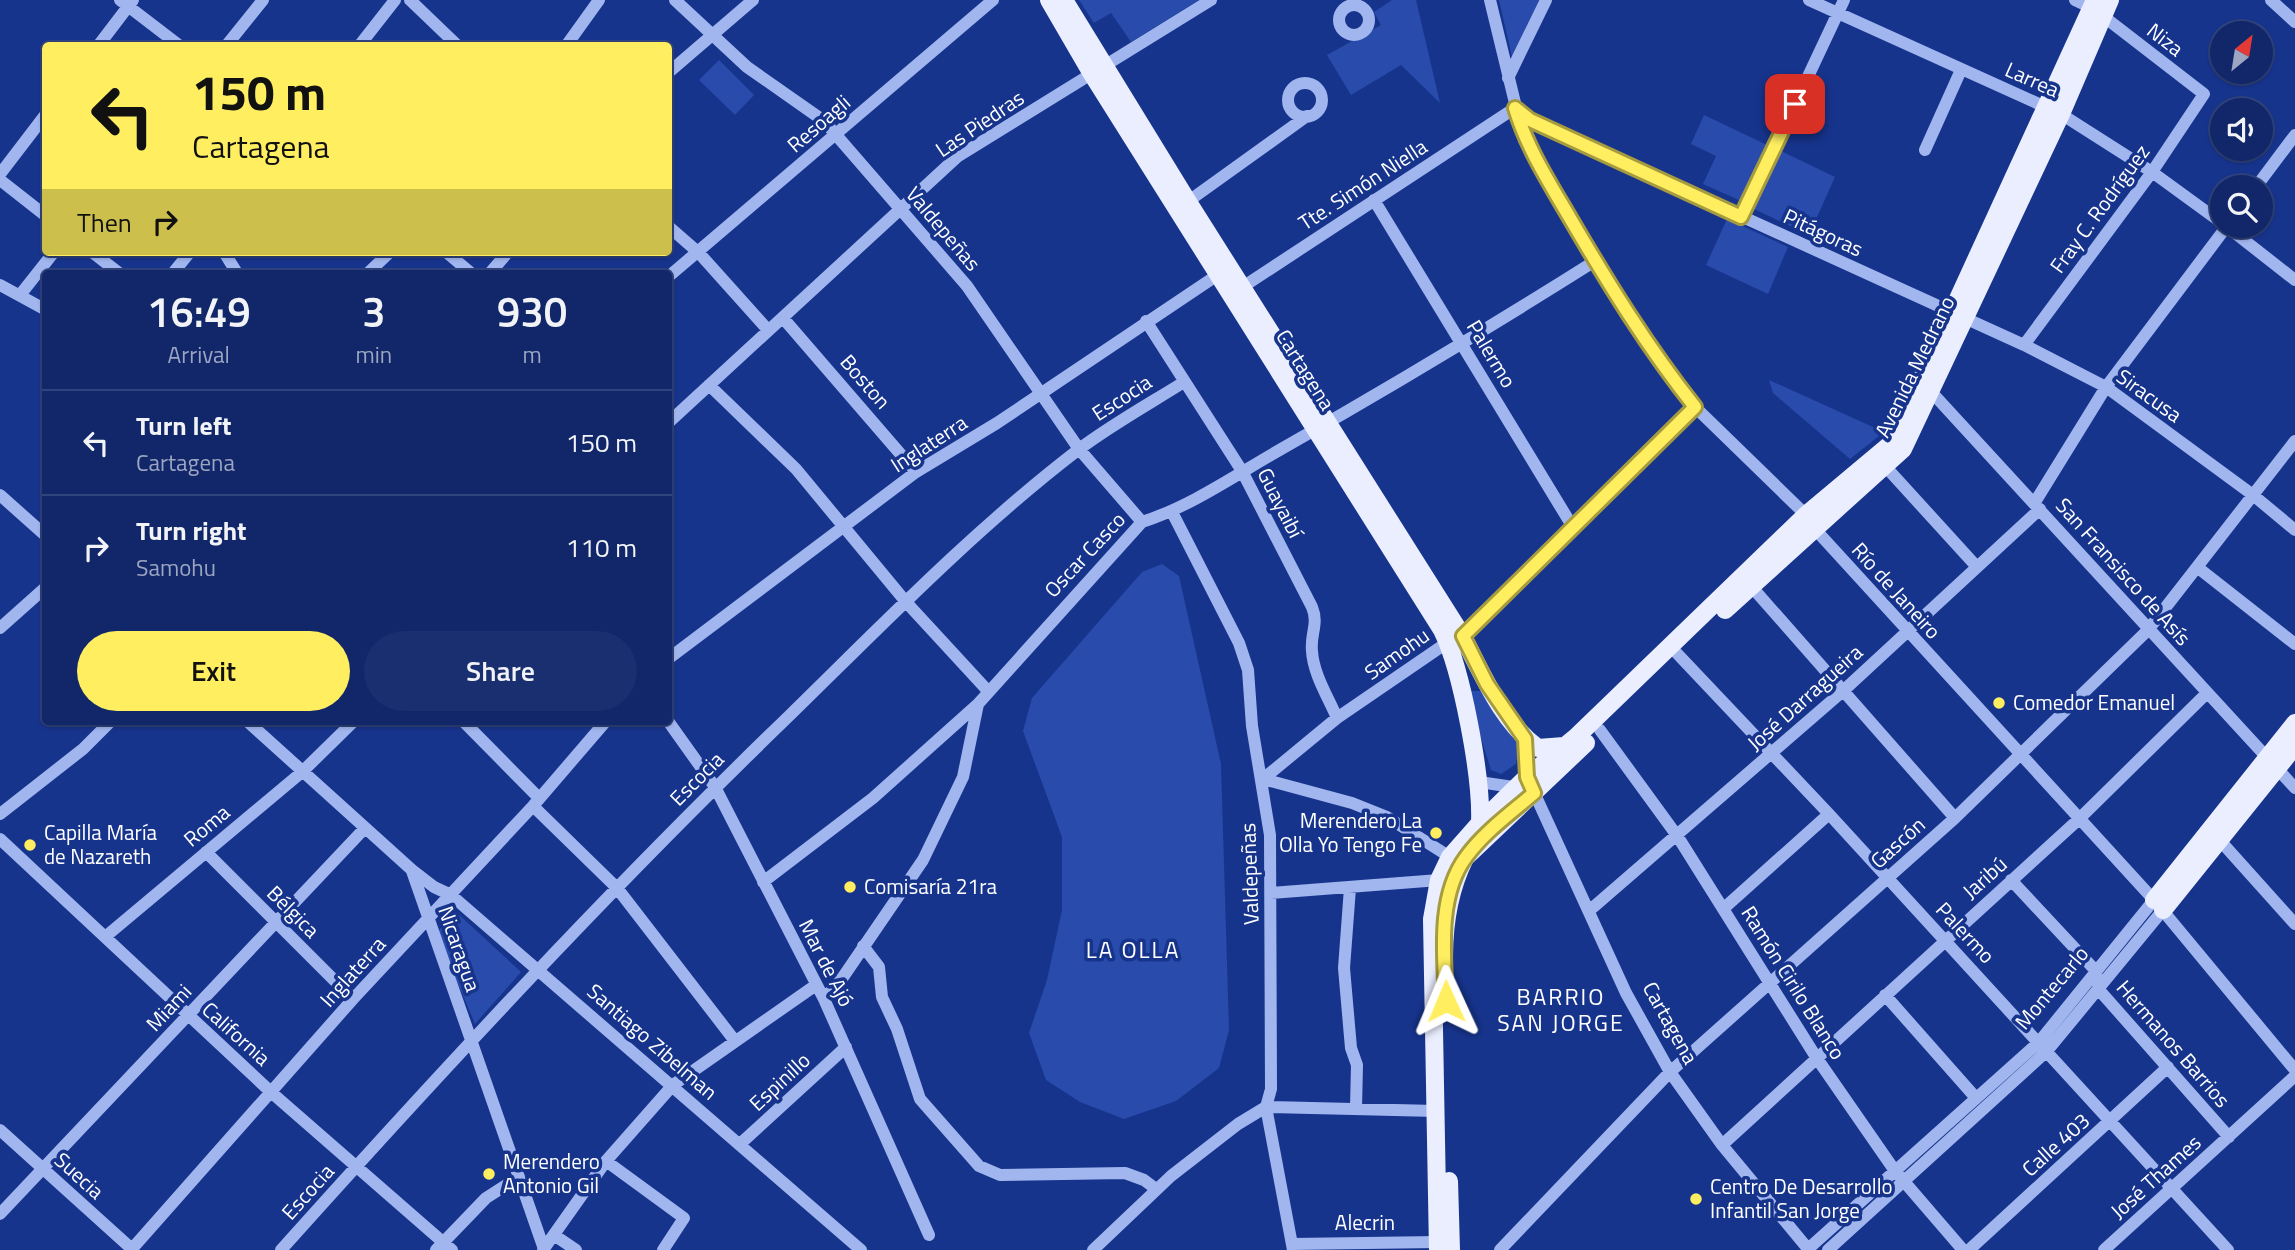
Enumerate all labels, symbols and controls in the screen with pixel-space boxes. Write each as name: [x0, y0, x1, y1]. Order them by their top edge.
street label: Niza: [2140, 15, 2191, 64]
north arrow: [2210, 21, 2273, 84]
map controls: [2210, 21, 2273, 238]
street label: Larrea: [2000, 53, 2065, 105]
text: 150 m: [192, 54, 326, 129]
icon: left: [77, 70, 168, 161]
pin: [1765, 74, 1825, 134]
street label: Las Piedras: [929, 82, 1030, 165]
icon: arrive: [1776, 85, 1814, 123]
street label: Resoagli: [780, 87, 857, 160]
button: sound: [2210, 98, 2273, 161]
text: Cartagena: [192, 122, 330, 170]
street label: Tte. Simón Niella: [1292, 130, 1434, 238]
street label: Fray C. Rodríguez: [2041, 137, 2157, 280]
button: search: [2210, 175, 2273, 238]
street label: Valdepeñas: [899, 179, 989, 278]
street label: Pitágoras: [1778, 200, 1868, 264]
text: Then: [77, 203, 132, 242]
icon: right: [146, 203, 184, 241]
text: 16:49: [147, 279, 251, 343]
text: 3: [362, 279, 386, 343]
text: 930: [497, 279, 567, 343]
street label: Avenida Medrano: [1866, 290, 1962, 443]
street label: Palermo: [1459, 313, 1525, 394]
street label: Cartagena: [1268, 323, 1344, 417]
text: Arrival: [168, 337, 230, 372]
text: min: [355, 337, 392, 372]
text: m: [522, 337, 542, 372]
street label: Boston: [833, 347, 899, 416]
street label: Siracusa: [2110, 360, 2189, 430]
street label: Escocia: [1085, 366, 1158, 428]
text: Turn left: [136, 406, 231, 445]
street label: Inglaterra: [884, 406, 973, 480]
text: 150 m: [566, 423, 637, 462]
icon: left: [77, 424, 115, 462]
text: Cartagena: [136, 445, 235, 480]
street label: Guayaibí: [1250, 462, 1313, 545]
street label: San Fransisco de Asís: [2049, 490, 2199, 652]
street label: Oscar Casco: [1036, 504, 1132, 604]
text: Turn right: [136, 511, 247, 550]
text: 110 m: [566, 528, 637, 567]
icon: right: [77, 529, 115, 567]
street label: Río de Janeiro: [1844, 535, 1949, 646]
text: Samohu: [136, 550, 216, 585]
street label: Samohu: [1357, 619, 1435, 687]
button: Exit: [77, 631, 350, 711]
button: Share: [364, 631, 637, 711]
street label: José Darragueira: [1739, 636, 1870, 758]
place label: Comedor Emanuel: [2013, 686, 2175, 718]
marker: Comedor Emanuel: [1991, 695, 2007, 711]
street label: Escocia: [662, 743, 731, 813]
street label: Roma: [176, 796, 237, 854]
place label: Merendero La Olla Yo Tengo Fe: [1279, 804, 1422, 860]
street label: Gascón: [1863, 809, 1932, 876]
place label: Capilla María de Nazareth: [44, 816, 157, 872]
street label: Valdepeñas: [1231, 823, 1267, 926]
marker: Merendero La Olla Yo Tengo Fe: [1428, 825, 1444, 841]
marker: Capilla María de Nazareth: [22, 837, 38, 853]
street label: Jaribú: [1955, 848, 2014, 906]
place label: Comisaría 21ra: [864, 870, 998, 902]
street label: Bélgica: [260, 878, 328, 945]
marker: Comisaría 21ra: [842, 879, 858, 895]
street label: Palermo: [1929, 894, 2003, 970]
street label: Ramón Cirilo Blanco: [1734, 899, 1854, 1066]
street label: Nicaragua: [430, 902, 490, 996]
street label: Mar de Ajó: [791, 913, 863, 1012]
street label: Inglaterra: [312, 928, 393, 1014]
district label: LA OLLA: [1086, 932, 1180, 967]
street label: Montecarlo: [2007, 939, 2096, 1036]
position arrow: [1409, 964, 1483, 1038]
street label: Hermanos Barrios: [2109, 972, 2238, 1114]
street label: Santiago Zibelman: [580, 975, 725, 1107]
street label: Cartagena: [1635, 975, 1707, 1070]
street label: Miami: [138, 976, 199, 1038]
district label: BARRIO SAN JORGE: [1497, 979, 1625, 1040]
street label: California: [195, 994, 279, 1073]
street label: Espinillo: [741, 1044, 817, 1118]
street label: Calle 403: [2014, 1105, 2097, 1184]
street label: José Thames: [2103, 1127, 2208, 1226]
street label: Suecia: [48, 1144, 112, 1207]
place label: Merendero Antonio Gil: [503, 1145, 600, 1201]
street label: Escocia: [273, 1156, 341, 1226]
marker: Merendero Antonio Gil: [481, 1166, 497, 1182]
place label: Centro De Desarrollo Infantil San Jorge: [1710, 1170, 1893, 1226]
marker: Centro De Desarrollo Infantil San Jorge: [1688, 1191, 1704, 1207]
street label: Alecrin: [1335, 1206, 1395, 1238]

